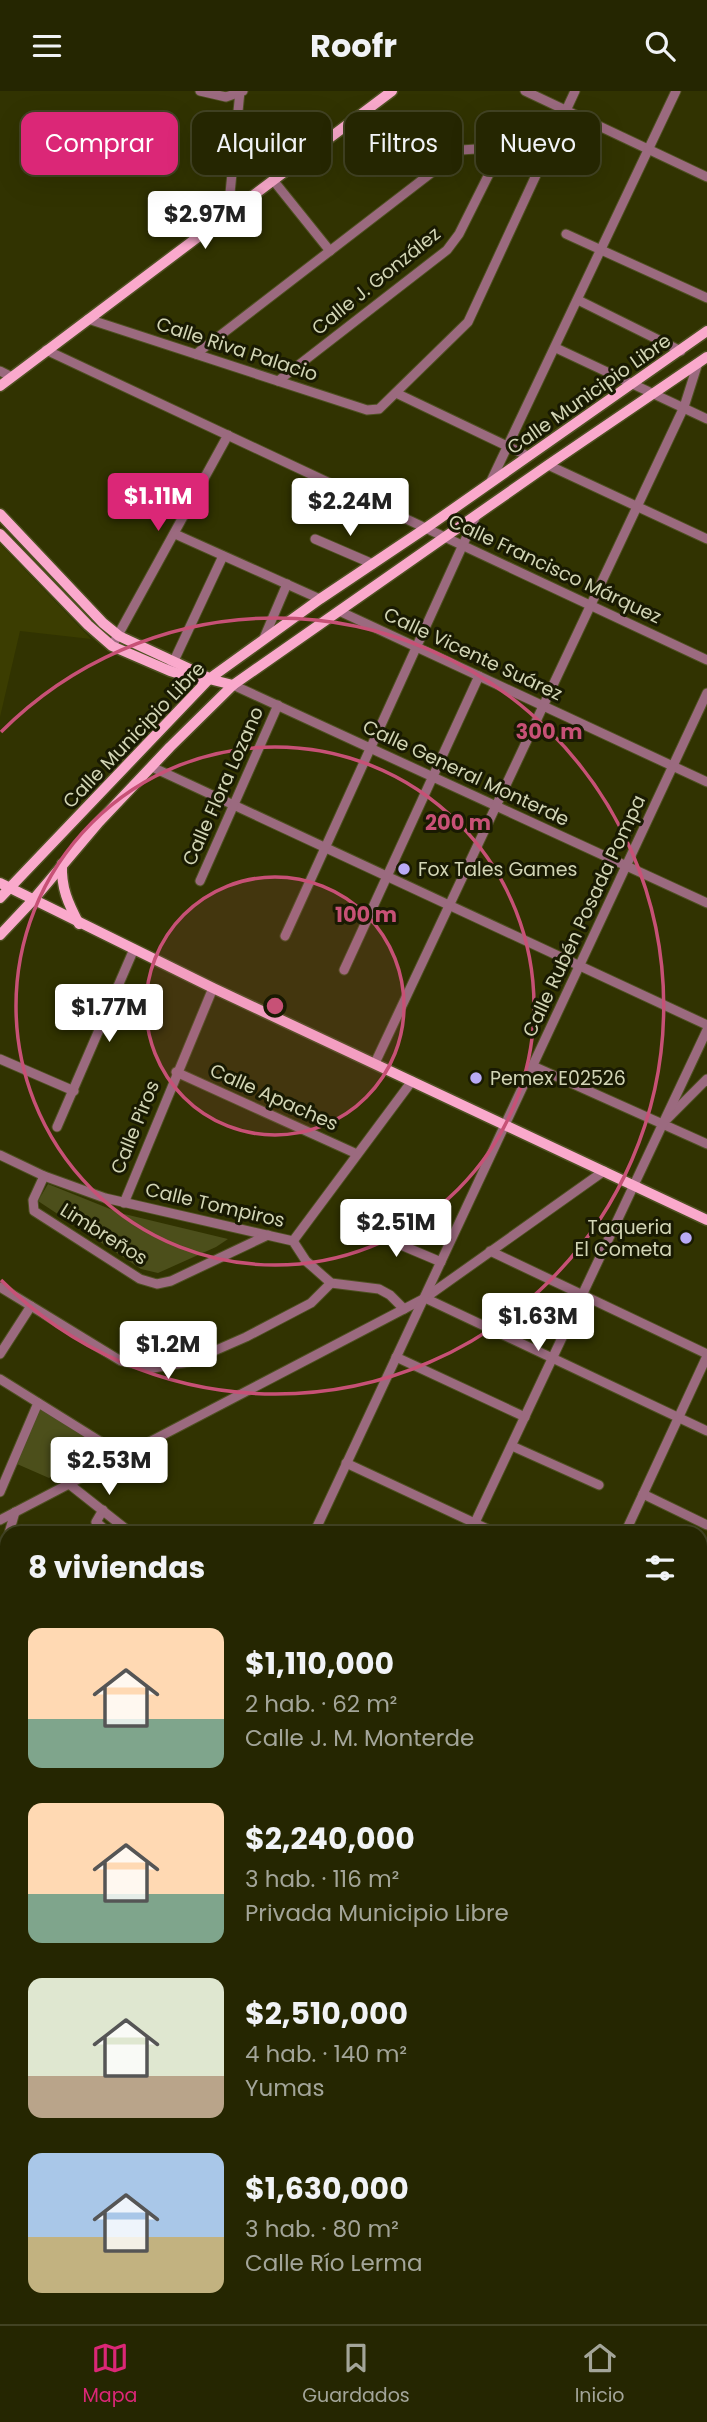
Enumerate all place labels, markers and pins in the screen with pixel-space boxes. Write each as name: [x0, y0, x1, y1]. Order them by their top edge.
pin: $2.97M: [148, 191, 262, 251]
pin: $1.11M: [101, 473, 215, 533]
pin: $2.24M: [293, 479, 407, 538]
place label: Fox Tales Games: [418, 856, 577, 883]
marker: Fox Tales Games: [396, 861, 412, 877]
pin: $1.77M: [52, 985, 166, 1044]
centre of rings: [263, 994, 287, 1018]
place label: Pemex E02526: [490, 1065, 626, 1092]
marker: Pemex E02526: [468, 1070, 484, 1086]
pin: $2.51M: [339, 1199, 453, 1259]
place label: Taqueria El Cometa: [575, 1214, 672, 1263]
marker: Taqueria El Cometa: [678, 1230, 694, 1246]
pin: $1.63M: [481, 1293, 595, 1353]
pin: $1.2M: [119, 1321, 217, 1381]
pin: $2.53M: [52, 1437, 166, 1497]

